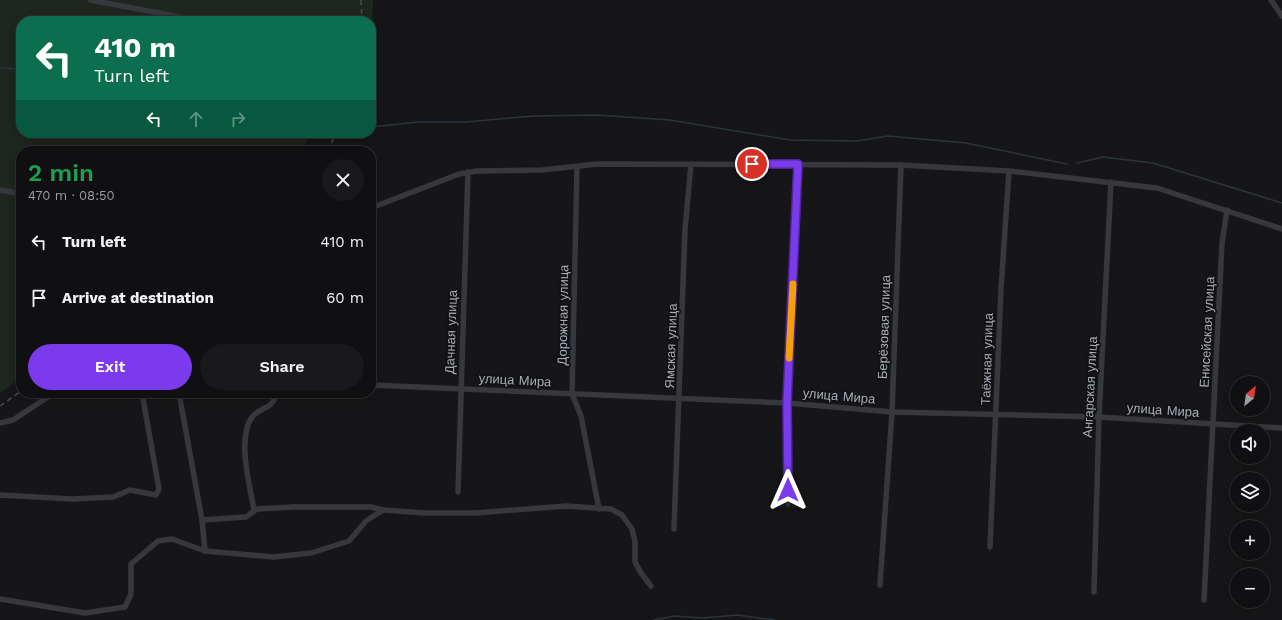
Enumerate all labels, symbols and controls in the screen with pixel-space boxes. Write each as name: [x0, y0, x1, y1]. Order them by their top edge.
text: 410 m: [94, 31, 176, 64]
icon: left: [28, 32, 80, 84]
text: Turn left: [94, 65, 169, 86]
icon: left: [143, 108, 165, 130]
icon: ahead: [185, 108, 207, 130]
icon: right: [227, 108, 249, 130]
pin: [735, 147, 769, 181]
icon: arrive: [741, 153, 763, 175]
text: 2 min: [28, 159, 94, 187]
button: close: [322, 159, 364, 201]
text: 470 m · 08:50: [28, 188, 115, 203]
icon: left: [28, 231, 50, 253]
text: Turn left: [62, 233, 126, 251]
text: 410 m: [320, 233, 364, 251]
street label: Дорожная улица: [555, 264, 571, 366]
street label: Берёзовая улица: [875, 274, 893, 379]
street label: Енисейская улица: [1197, 275, 1217, 388]
icon: arrive: [28, 287, 50, 309]
text: Arrive at destination: [62, 289, 214, 307]
text: 60 m: [326, 289, 364, 307]
street label: Дачная улица: [442, 289, 460, 374]
street label: Ямская улица: [662, 302, 680, 389]
street label: Таёжная улица: [978, 312, 996, 405]
street label: Ангарская улица: [1080, 335, 1100, 438]
button: Exit: [28, 344, 192, 390]
button: Share: [200, 344, 364, 390]
street label: улица Мира: [478, 371, 552, 389]
north arrow: [1230, 376, 1270, 416]
map controls: [1230, 376, 1270, 608]
street label: улица Мира: [802, 385, 877, 407]
street label: улица Мира: [1126, 400, 1201, 420]
button: sound: [1230, 424, 1270, 464]
position arrow: [767, 469, 809, 511]
button: layers: [1230, 472, 1270, 512]
button: +: [1230, 520, 1270, 560]
button: −: [1230, 568, 1270, 608]

